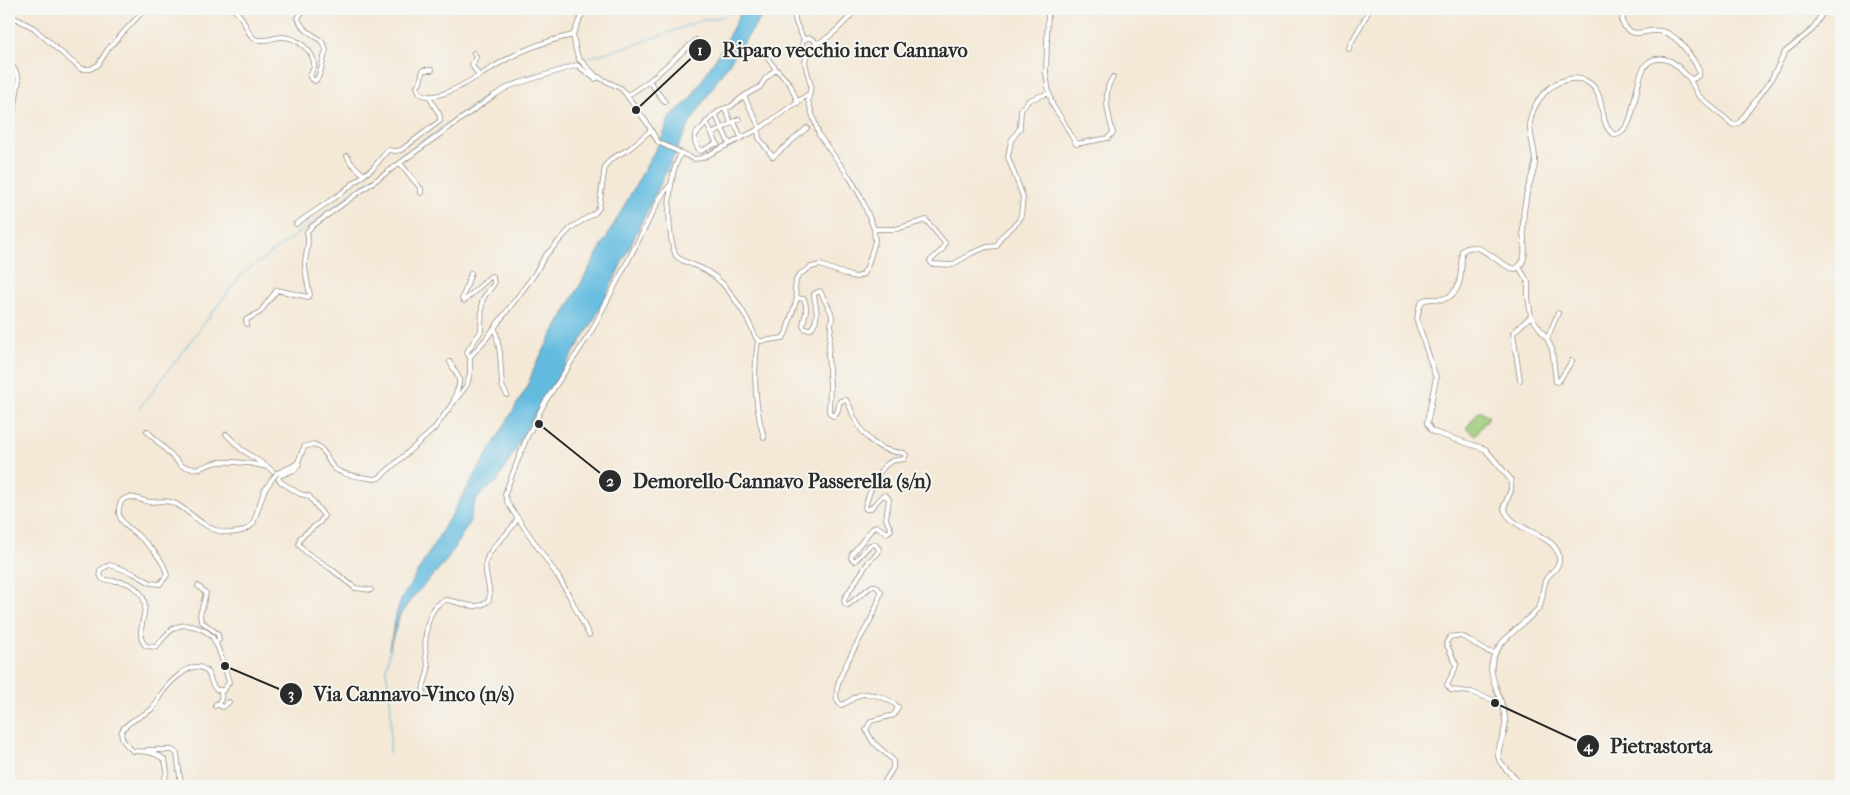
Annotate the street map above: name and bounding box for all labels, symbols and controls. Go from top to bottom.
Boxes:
callout: Riparo vecchio incr Cannavo [688,33,978,68]
text: Riparo vecchio incr Cannavo [722,39,968,62]
text: 1 [697,41,703,59]
callout: Demorello-Cannavo Passerella (s/n) [597,463,941,498]
text: Demorello-Cannavo Passerella (s/n) [633,470,931,493]
text: 2 [606,472,614,490]
callout: Via Cannavo-Vinco (n/s) [279,676,524,711]
text: Via Cannavo-Vinco (n/s) [313,683,514,706]
text: 3 [288,685,294,703]
callout: Pietrastorta [1575,728,1722,763]
text: Pietrastorta [1610,735,1713,758]
text: 4 [1583,737,1594,755]

